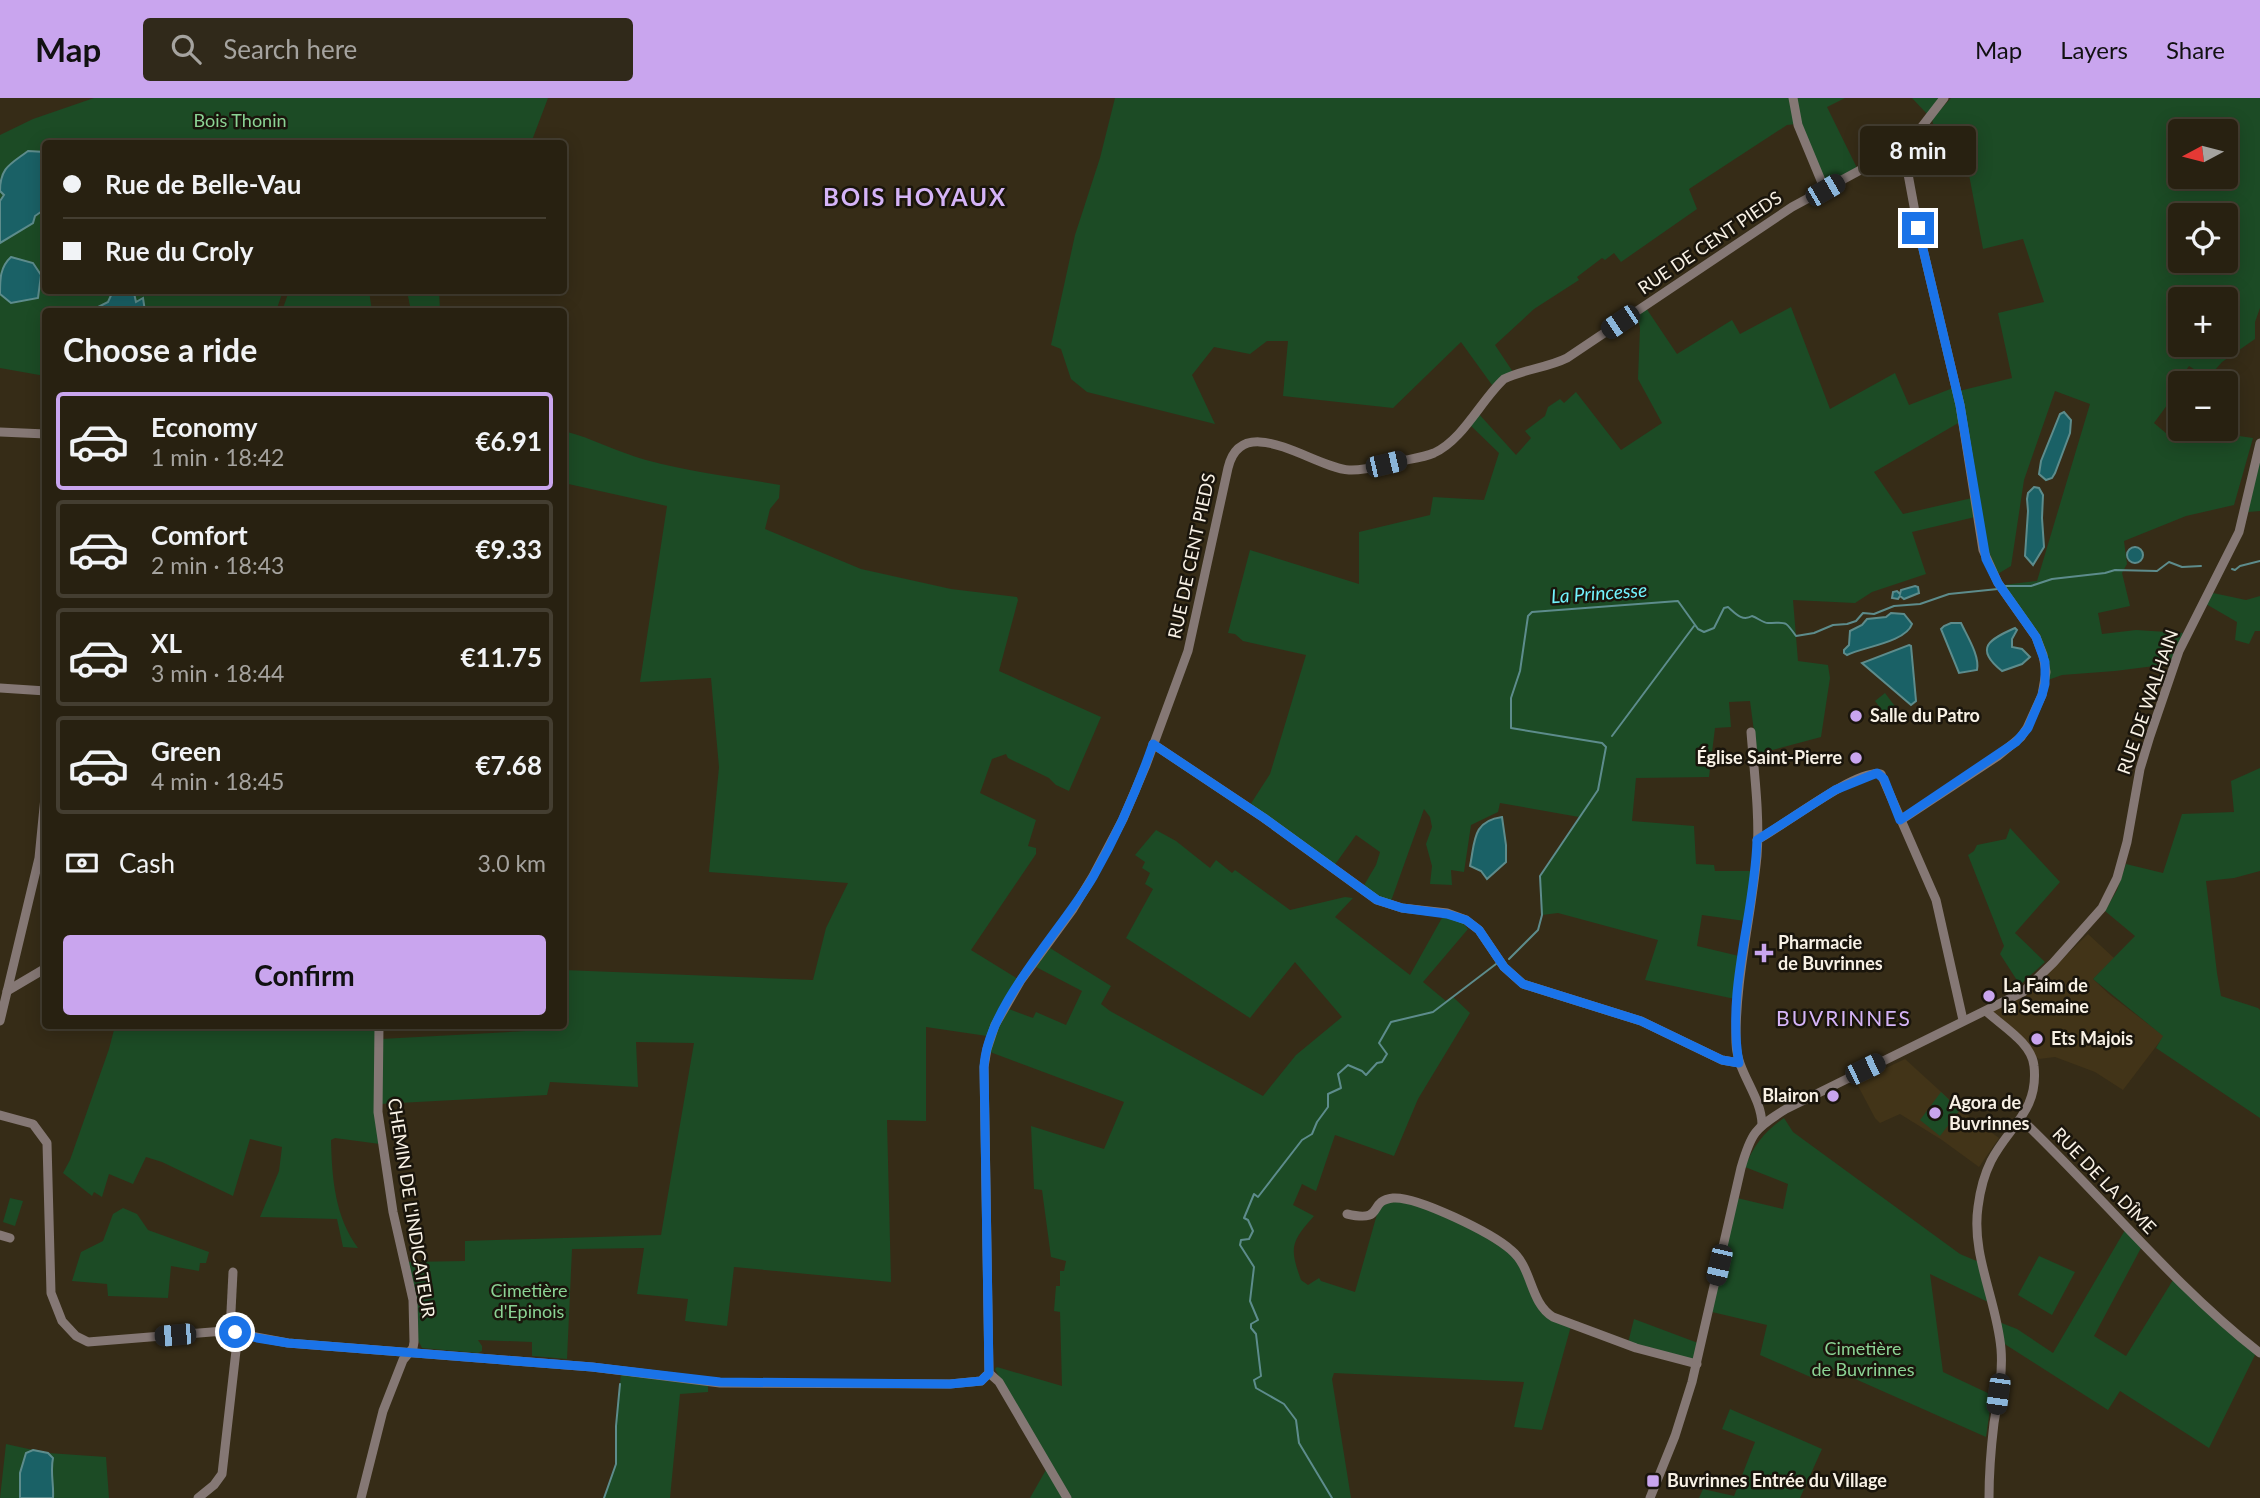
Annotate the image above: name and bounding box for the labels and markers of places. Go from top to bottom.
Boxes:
place label: Salle du Patro [1870,704,1980,726]
marker: Salle du Patro [1848,708,1864,724]
place label: Église Saint-Pierre [1696,746,1842,768]
marker: Église Saint-Pierre [1848,750,1864,766]
place label: Pharmacie de Buvrinnes [1778,931,1883,974]
marker: Pharmacie de Buvrinnes [1756,945,1772,961]
place label: La Faim de la Semaine [2003,974,2089,1017]
marker: La Faim de la Semaine [1981,988,1997,1004]
place label: Ets Majois [2051,1027,2133,1049]
marker: Ets Majois [2029,1031,2045,1047]
place label: Blairon [1762,1084,1819,1106]
marker: Blairon [1825,1088,1841,1104]
place label: Agora de Buvrinnes [1948,1091,2030,1134]
marker: Agora de Buvrinnes [1927,1105,1943,1121]
place label: Buvrinnes Entrée du Village [1667,1469,1887,1491]
marker: Buvrinnes Entrée du Village [1645,1473,1661,1489]

